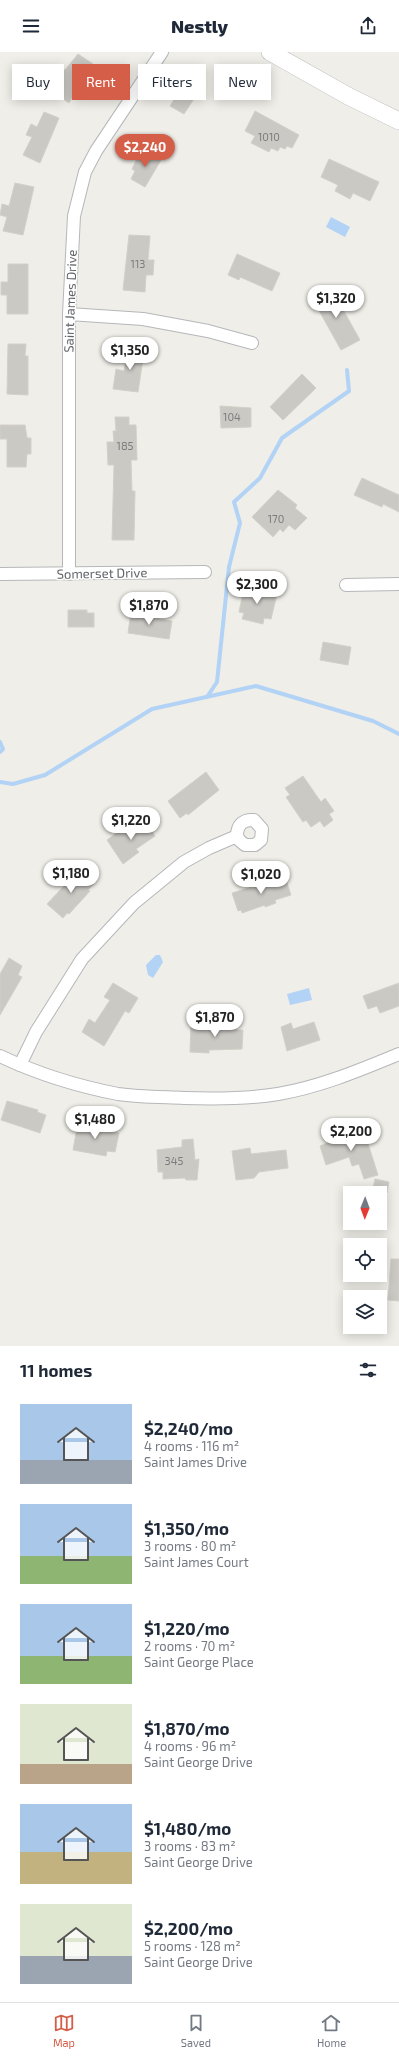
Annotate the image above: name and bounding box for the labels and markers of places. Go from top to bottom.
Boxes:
pin: $2,240 [112,134,178,168]
pin: $1,320 [303,285,369,319]
pin: $1,350 [97,337,163,371]
pin: $2,300 [224,571,290,605]
pin: $1,870 [116,592,182,626]
pin: $1,220 [98,807,164,841]
pin: $1,180 [38,860,104,894]
pin: $1,020 [228,861,294,895]
pin: $1,870 [182,1004,248,1038]
pin: $1,480 [62,1106,128,1140]
pin: $2,200 [318,1118,384,1152]

